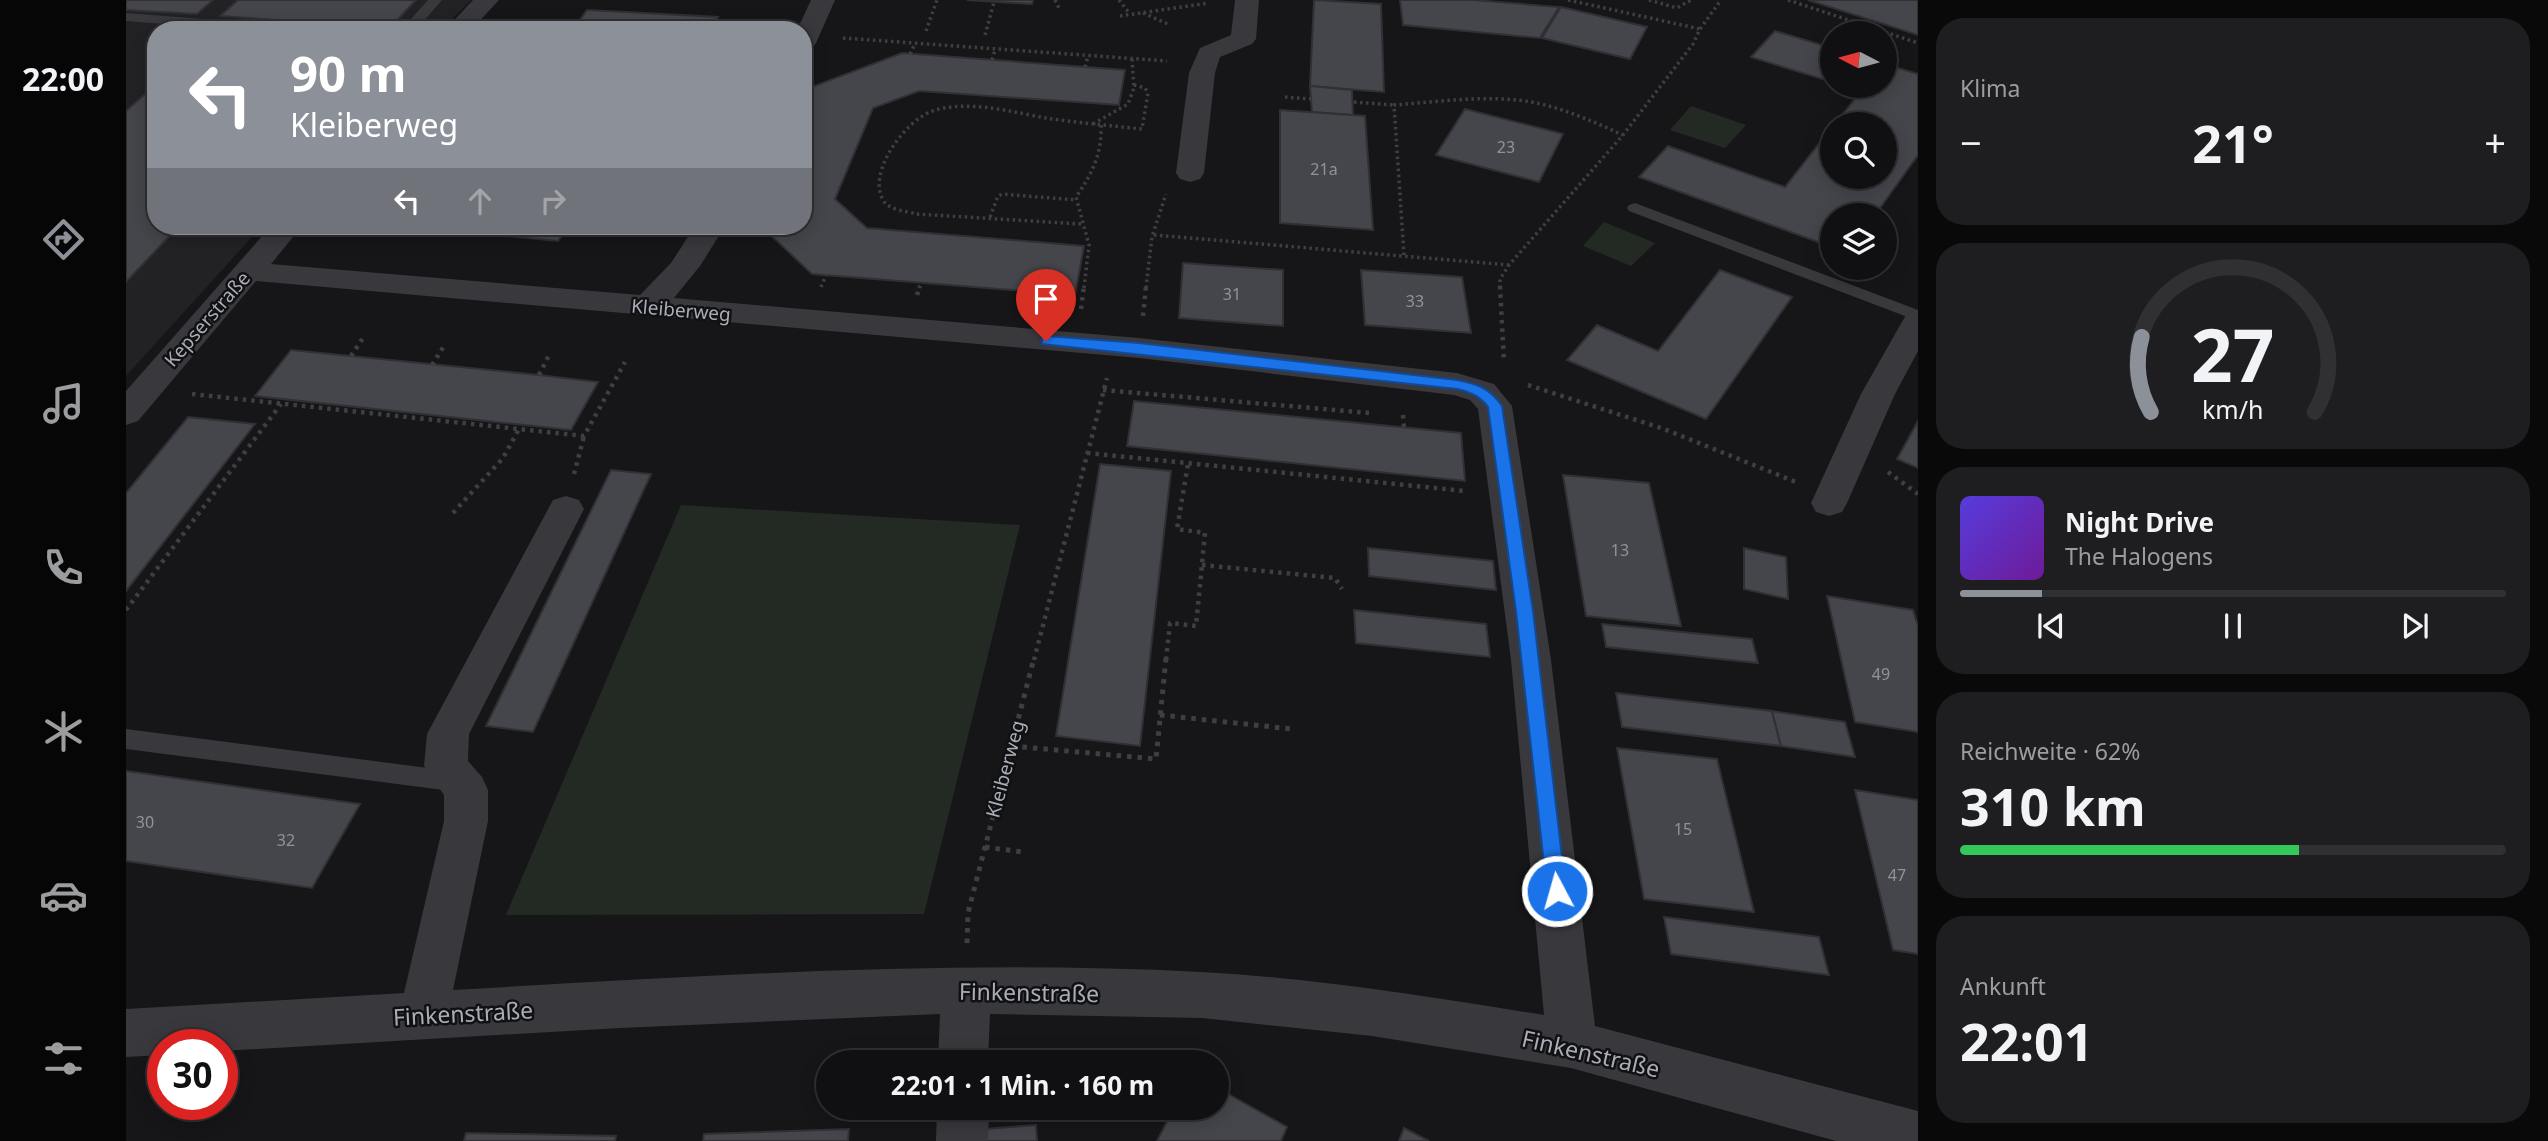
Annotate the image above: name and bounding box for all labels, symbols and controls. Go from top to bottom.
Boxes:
north arrow [1820,21,1897,98]
map controls [1820,21,1897,280]
text: 90 m [290,40,407,106]
icon: left [175,49,266,140]
text: 22:00 [22,57,104,100]
text: Klima [1960,72,2021,104]
text: Kleiberweg [290,103,458,146]
text: 21° [2192,107,2274,178]
button: search [1820,112,1897,189]
text: − [1960,116,1982,168]
text: + [2484,116,2506,168]
house number: 23 [1497,136,1515,158]
house number: 21a [1310,158,1338,180]
icon: left [388,182,426,220]
icon: ahead [461,182,499,220]
icon: right [534,182,572,220]
button: layers [1820,203,1897,280]
icon: directions [39,215,88,264]
street label: Kepserstraße [158,266,256,372]
pin [1016,269,1076,341]
icon: arrive [1027,280,1065,318]
house number: 31 [1223,283,1241,305]
house number: 33 [1406,290,1424,312]
street label: Kleiberweg [630,293,732,327]
text: 27 [2191,304,2275,403]
icon: music [39,379,88,428]
text: km/h [2202,392,2264,426]
text: Night Drive [2065,504,2214,540]
house number: 13 [1611,539,1629,561]
text: The Halogens [2065,540,2213,572]
icon: phone [39,543,88,592]
icon: previous [2032,607,2070,645]
icon: pause [2214,607,2252,645]
icon: next [2396,607,2434,645]
house number: 49 [1872,663,1890,685]
icon: climate [39,707,88,756]
street label: Kleiberweg [980,717,1030,821]
text: Reichweite · 62% [1960,735,2140,767]
text: 310 km [1960,770,2146,841]
house number: 30 [136,811,154,833]
house number: 15 [1674,818,1692,840]
house number: 32 [277,829,295,851]
position arrow [1520,854,1594,928]
house number: 47 [1888,864,1906,886]
icon: car [39,871,88,920]
text: Ankunft [1960,970,2046,1002]
street label: Finkenstraße [959,975,1099,1009]
street label: Finkenstraße [392,993,534,1033]
text: 22:01 [1960,1005,2094,1076]
street label: Finkenstraße [1519,1022,1663,1084]
speed limit sign: 30 [147,1029,238,1120]
icon: filters [39,1034,88,1083]
text: 22:01 · 1 Min. · 160 m [891,1067,1154,1103]

